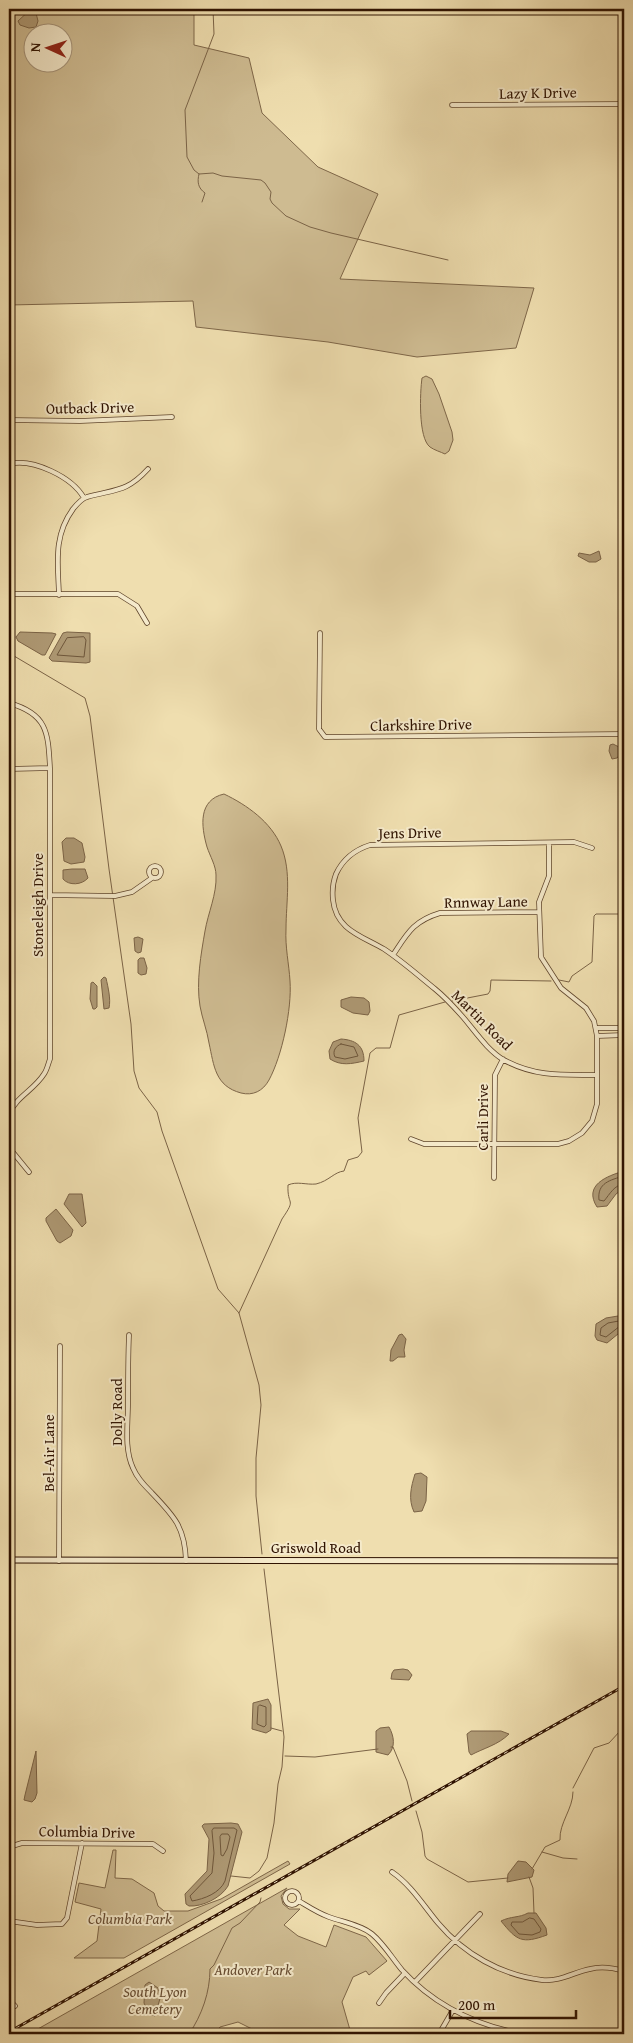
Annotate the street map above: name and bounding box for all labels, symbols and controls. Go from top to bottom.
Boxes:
north arrow [22,22,72,72]
text: N [25,41,45,53]
street label: Lazy K Drive [499,81,577,104]
street label: Outback Drive [46,396,134,419]
street label: Clarkshire Drive [370,713,472,736]
street label: Jens Drive [376,821,442,844]
street label: Stoneleigh Drive [27,853,48,957]
street label: Rnnway Lane [444,890,528,913]
street label: Martin Road [447,985,517,1055]
street label: Carli Drive [472,1084,493,1150]
street label: Dolly Road [106,1378,127,1446]
street label: Bel-Air Lane [38,1414,59,1492]
street label: Griswold Road [271,1537,361,1558]
street label: Columbia Drive [39,1820,135,1843]
park label: Columbia Park [88,1908,172,1929]
park label: Andover Park [213,1959,292,1980]
park label: South Lyon Cemetery [123,1981,187,2019]
scale bar [450,1988,577,2020]
text: 200 m [458,1994,496,2015]

